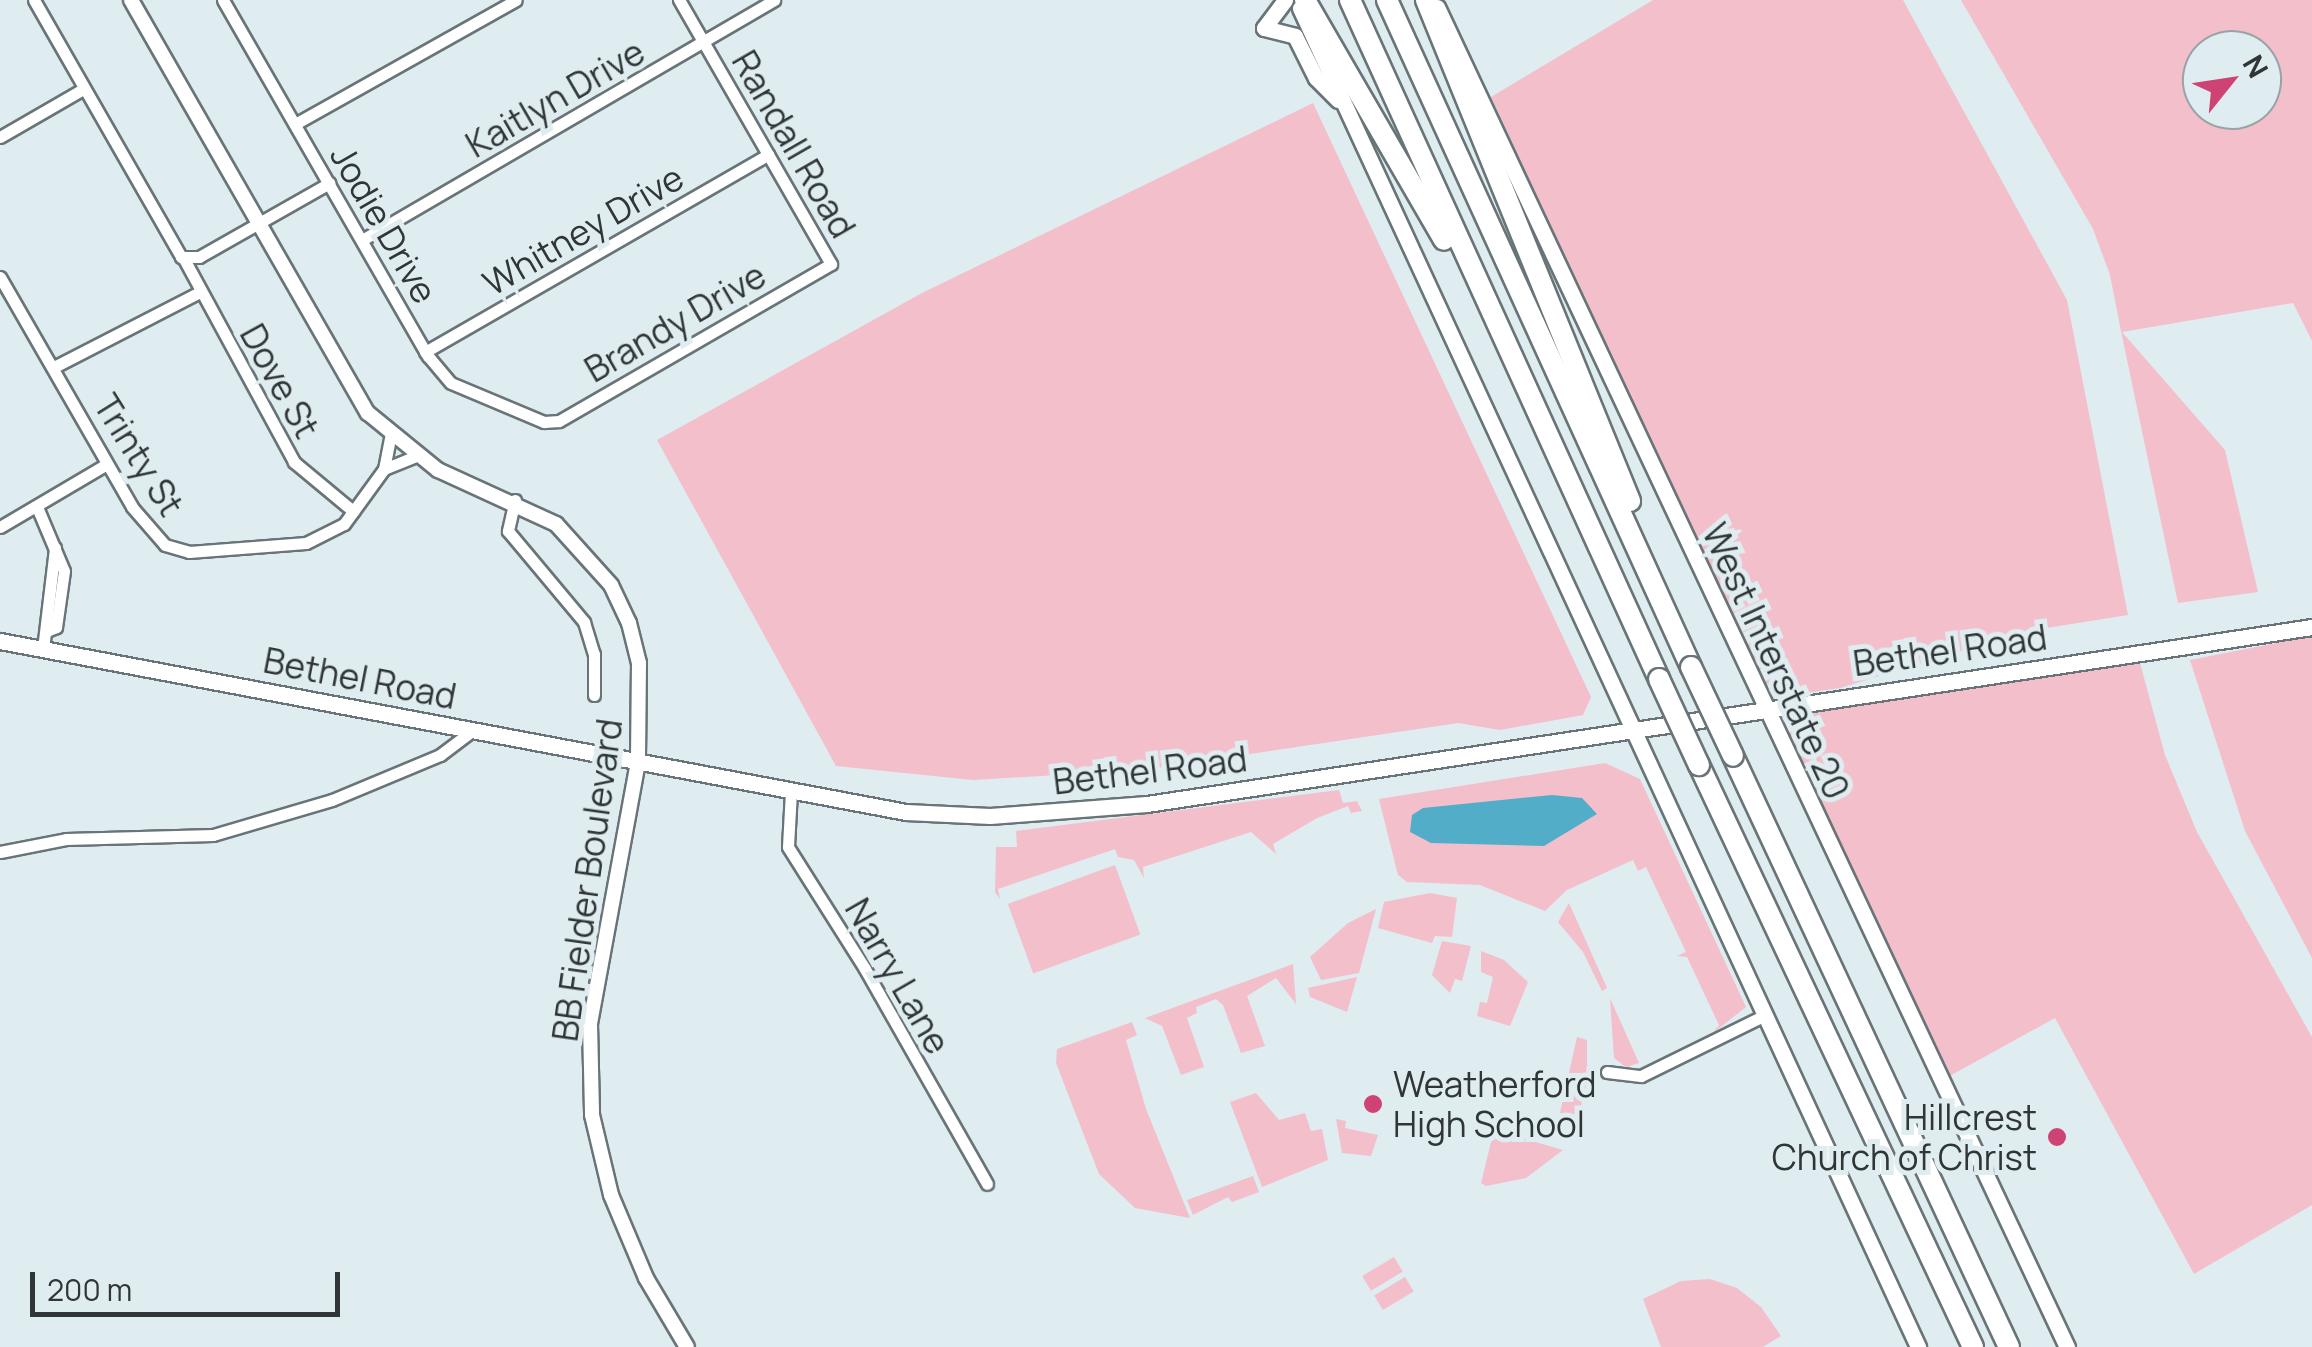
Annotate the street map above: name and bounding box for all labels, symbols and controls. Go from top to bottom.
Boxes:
street label: Kaitlyn Drive [458,30,652,166]
north arrow [2182,30,2282,130]
street label: Randall Road [724,43,864,245]
text: N [2235,48,2278,84]
street label: Jodie Drive [322,138,446,310]
street label: Whitney Drive [476,156,690,304]
street label: Brandy Drive [577,253,773,391]
street label: Dove St [232,317,328,445]
street label: Trinty St [85,387,193,523]
street label: West Interstate 20 [1694,517,1858,805]
street label: Bethel Road [1850,616,2050,684]
street label: Bethel Road [260,639,460,717]
street label: BB Fielder Boulevard [544,716,630,1044]
street label: Bethel Road [1051,737,1249,803]
street label: Narry Lane [837,891,959,1061]
place label: Weatherford High School [1393,1063,1596,1145]
marker: Weatherford High School [1362,1093,1384,1115]
place label: Hillcrest Church of Christ [1772,1096,2037,1178]
marker: Hillcrest Church of Christ [2046,1126,2068,1148]
scale bar [35,1252,345,1314]
text: 200 m [47,1269,132,1310]

